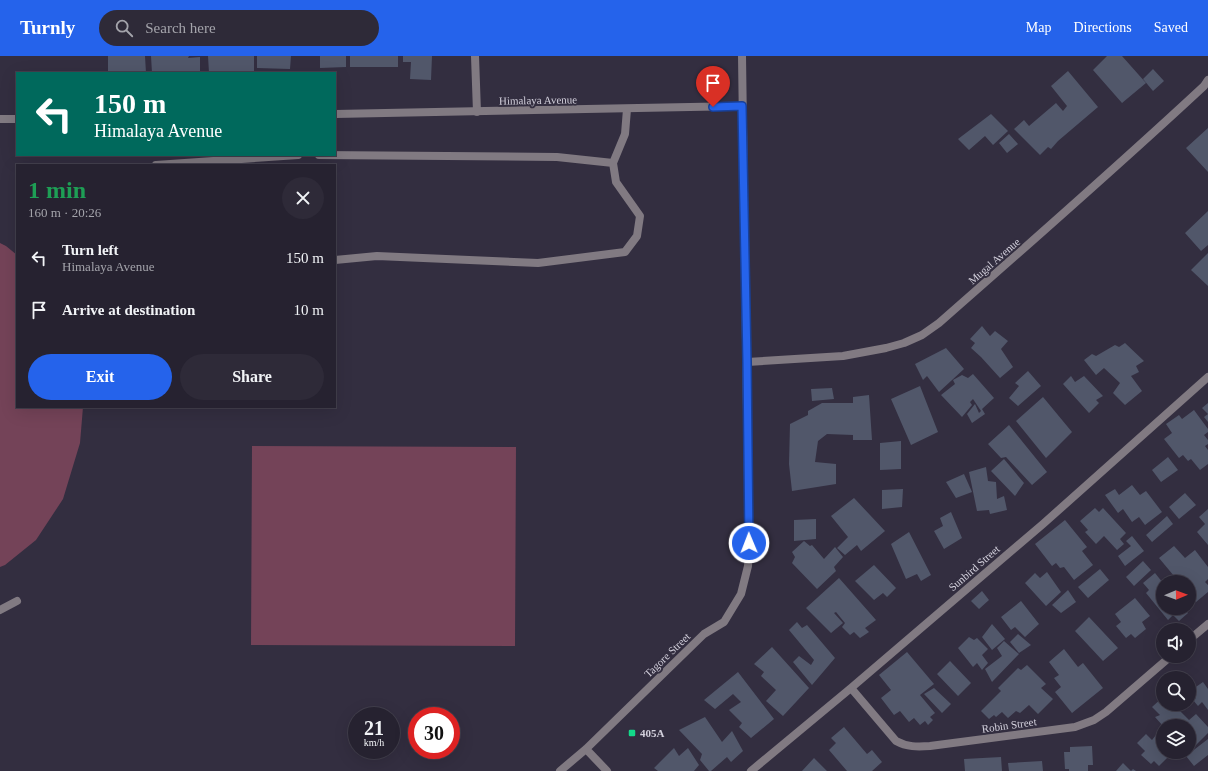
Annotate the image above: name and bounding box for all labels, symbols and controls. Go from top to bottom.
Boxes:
search box [99,10,379,46]
text: Turnly [20,17,75,38]
icon: search [113,17,135,39]
text: Search here [145,20,216,36]
text: Map [1026,20,1051,35]
text: Directions [1073,20,1132,35]
text: Saved [1154,20,1188,35]
pin [696,66,730,107]
icon: arrive [702,72,724,94]
icon: left [28,88,80,140]
text: 150 m [94,88,166,119]
street label: Himalaya Avenue [499,93,577,107]
text: Himalaya Avenue [94,121,222,141]
text: 1 min [28,177,86,203]
button: close [282,177,324,219]
text: 160 m · 20:26 [28,205,101,220]
street label: Mugal Avenue [966,235,1022,287]
text: Turn left [62,242,119,258]
icon: left [28,247,50,269]
text: 150 m [286,250,324,266]
text: Himalaya Avenue [62,259,155,274]
icon: arrive [28,299,50,321]
text: Arrive at destination [62,302,195,318]
text: 10 m [294,302,324,318]
button: Exit [28,354,172,400]
button: Share [180,354,324,400]
position arrow [728,522,770,564]
street label: Sunbird Street [946,543,1002,593]
north arrow [1156,575,1196,615]
map controls [1156,575,1196,759]
button: sound [1156,623,1196,663]
street label: Tagore Street [642,630,692,680]
button: search [1156,671,1196,711]
speed limit sign: 30 [408,707,460,759]
street label: Robin Street [981,715,1037,735]
text: 21 [364,717,384,739]
button: layers [1156,719,1196,759]
place label: 405A [640,727,665,739]
marker: 405A [627,728,637,738]
text: km/h [364,737,384,748]

